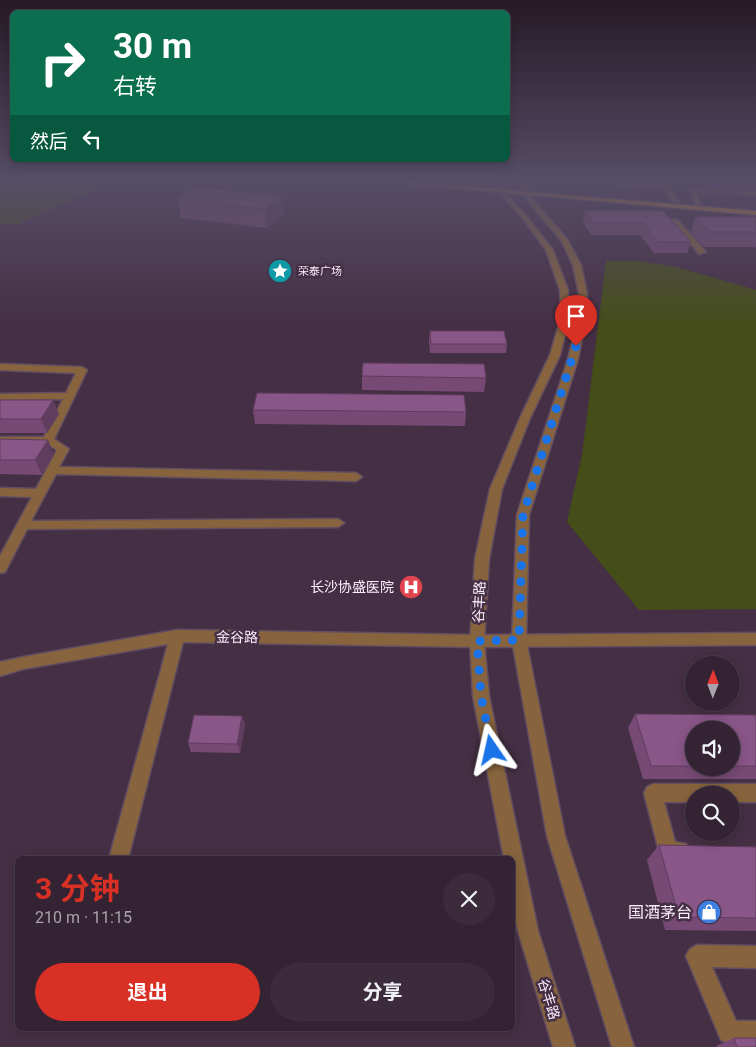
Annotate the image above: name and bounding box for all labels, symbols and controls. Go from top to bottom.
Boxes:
text: 30 m [113,26,192,67]
icon: right [30,30,95,95]
text: 右转 [113,74,157,99]
icon: left [78,125,106,153]
text: 然后 [30,130,68,153]
place icon: 荣泰广场 [267,258,293,284]
place label: 荣泰广场 [298,265,342,278]
pin [555,295,597,346]
icon: arrive [562,302,590,330]
hospital icon: 长沙协盛医院 [398,574,424,600]
place label: 长沙协盛医院 [310,579,394,595]
street label: 谷丰路 [470,581,488,623]
street label: 金谷路 [216,629,258,645]
north arrow [685,656,740,711]
map controls [685,656,740,841]
button: sound [685,721,740,776]
position arrow [465,723,517,775]
button: search [685,786,740,841]
text: 3 分钟 [35,871,120,906]
button: close [443,873,495,925]
shop icon: 国酒茅台 [696,899,722,925]
place label: 国酒茅台 [628,903,692,922]
text: 210 m · 11:15 [35,908,132,927]
button: 退出 [35,963,260,1021]
button: 分享 [270,963,495,1021]
street label: 谷丰路 [535,977,563,1021]

